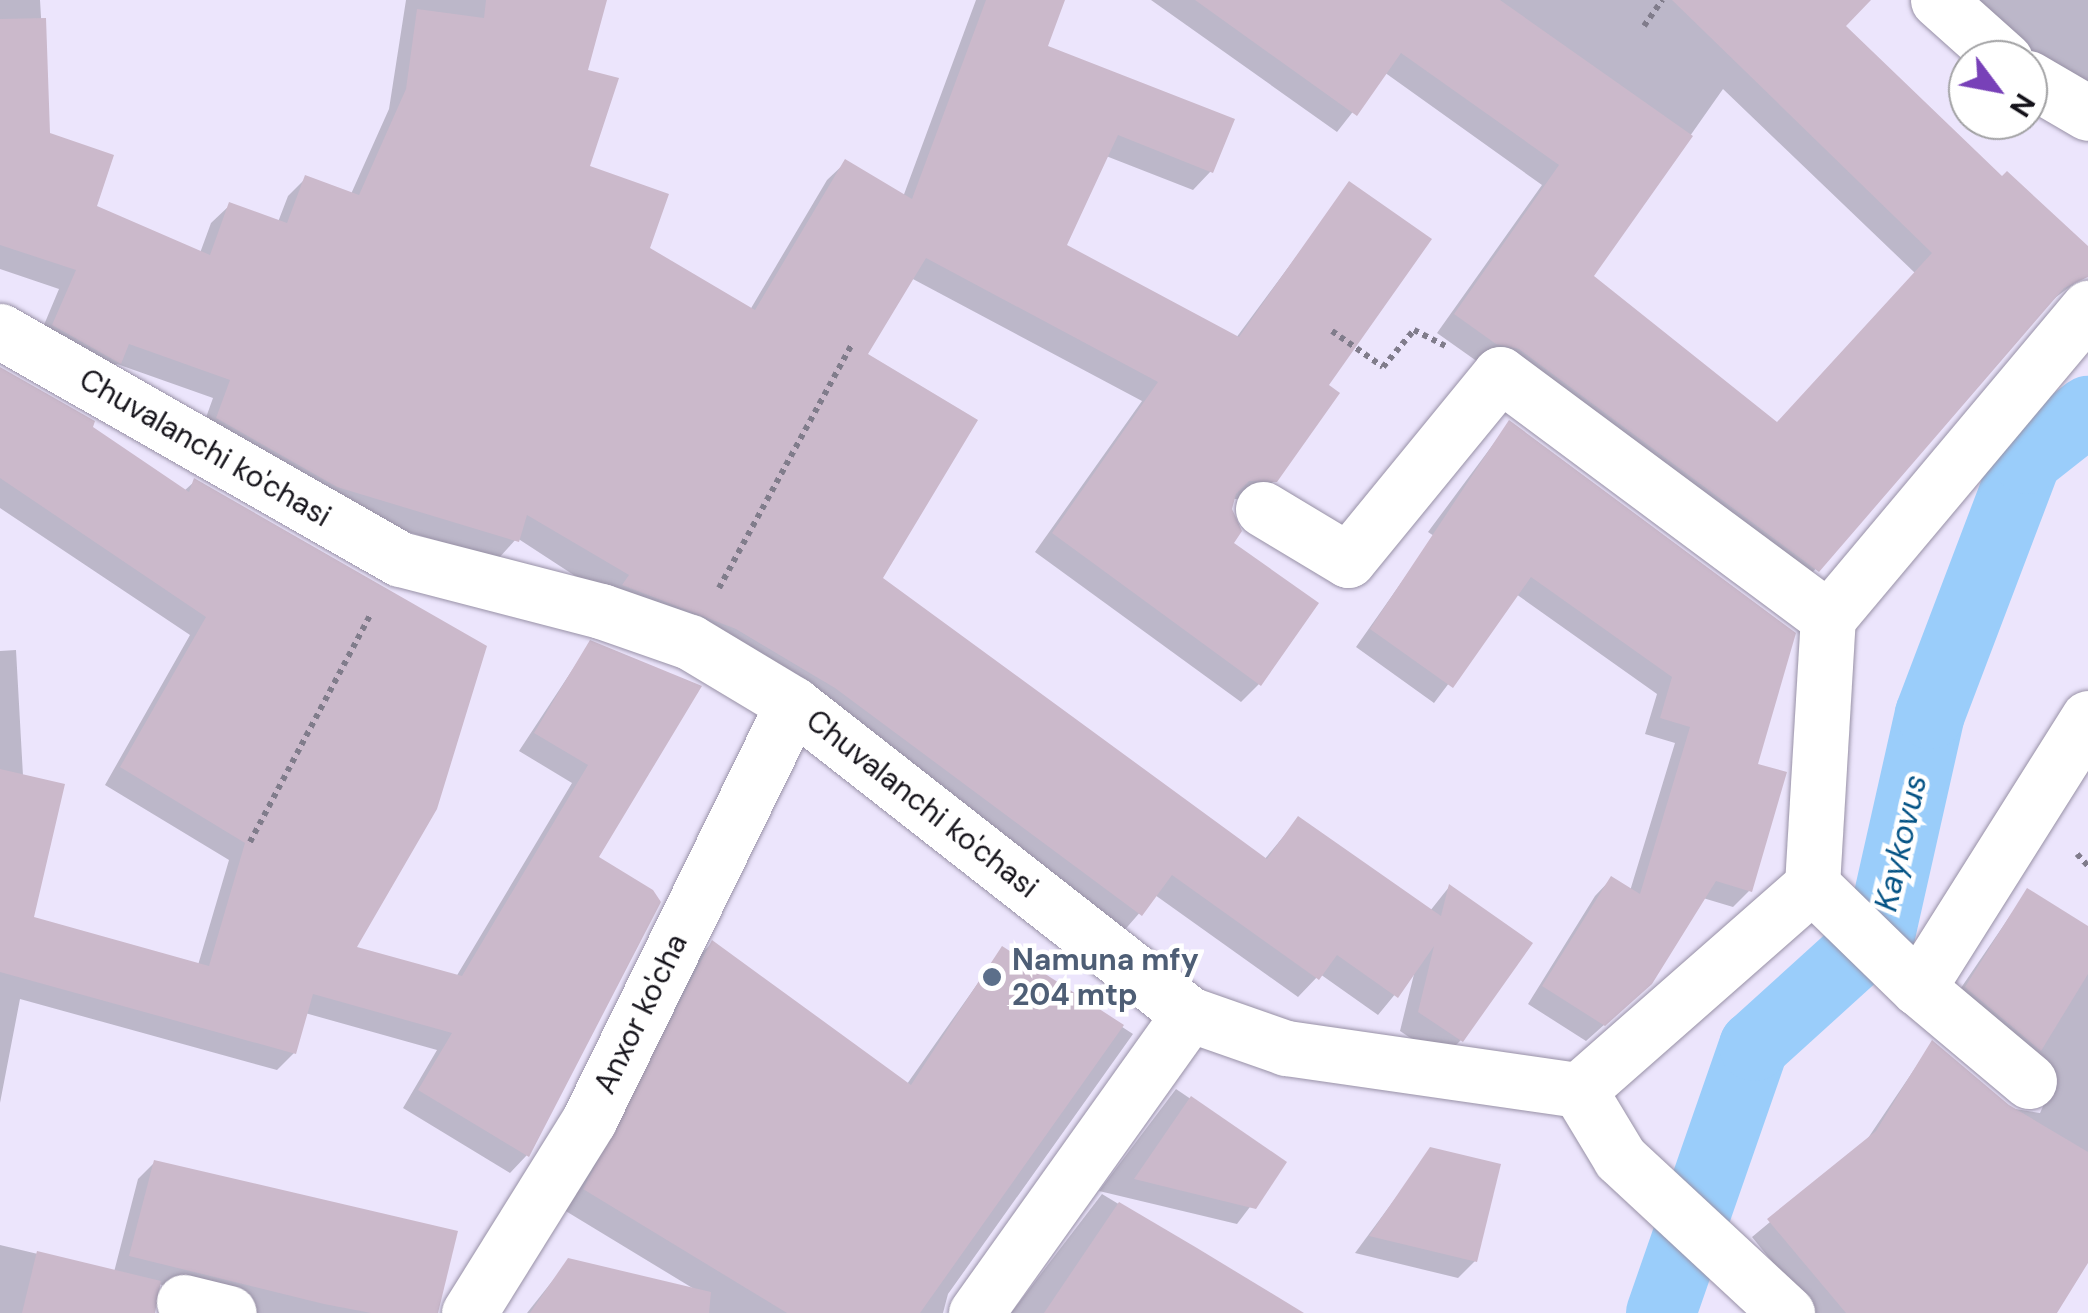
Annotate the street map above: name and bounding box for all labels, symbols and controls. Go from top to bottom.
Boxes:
north arrow [1948,40,2048,140]
text: N [2001,87,2043,124]
street label: Chuvalanchi ko'chasi [73,361,337,535]
street label: Chuvalanchi ko'chasi [799,702,1045,906]
water label: Kaykovus [1867,771,1935,915]
street label: Anxor ko'cha [587,928,695,1100]
place label: Namuna mfy 204 mtp [1012,942,1199,1012]
marker: Namuna mfy 204 mtp [981,966,1003,988]

